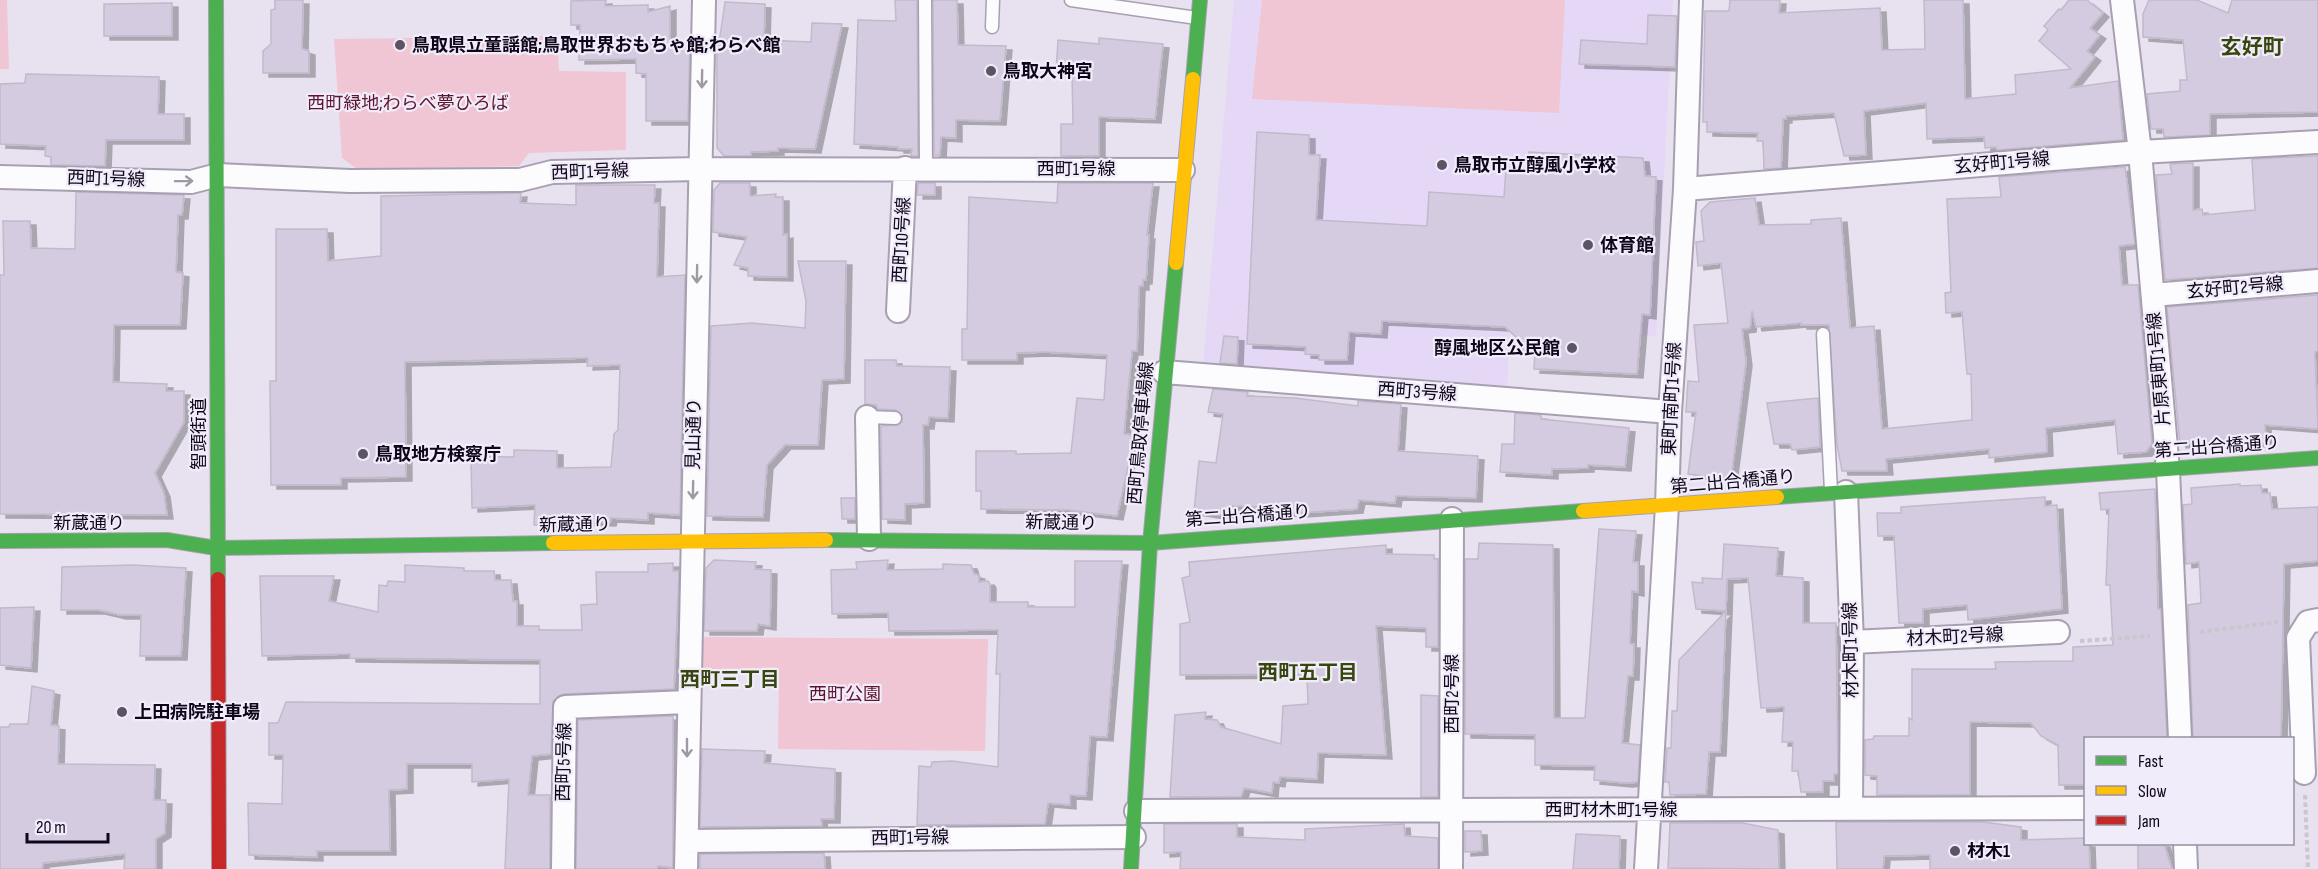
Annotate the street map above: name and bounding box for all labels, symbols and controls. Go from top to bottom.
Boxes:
place label: 鳥取県立童謡館;鳥取世界おもちゃ館;わらべ館 [412,35,781,56]
district label: 玄好町 [2221,35,2284,60]
marker: 鳥取県立童謡館;鳥取世界おもちゃ館;わらべ館 [393,38,407,52]
place label: 鳥取大神宮 [1003,61,1093,82]
marker: 鳥取大神宮 [984,64,998,78]
one-way arrow [696,69,707,89]
park label: 西町緑地;わらべ夢ひろば [307,93,509,114]
street label: 玄好町1号線 [1953,148,2051,178]
place label: 鳥取市立醇風小学校 [1454,155,1616,176]
marker: 鳥取市立醇風小学校 [1435,158,1449,172]
street label: 西町1号線 [1037,159,1115,180]
street label: 西町1号線 [551,160,629,184]
street label: 西町1号線 [67,167,145,191]
one-way arrow [174,175,194,187]
street label: 西町10号線 [889,196,915,284]
place label: 体育館 [1600,235,1654,256]
marker: 体育館 [1581,238,1595,252]
one-way arrow [691,264,703,284]
street label: 玄好町2号線 [2186,273,2284,303]
street label: 片原東町1号線 [2144,311,2174,427]
place label: 醇風地区公民館 [1434,338,1560,359]
marker: 醇風地区公民館 [1565,341,1579,355]
street label: 東町南町1号線 [1659,341,1685,457]
street label: 西町鳥取停車場線 [1124,360,1158,506]
street label: 西町3号線 [1377,379,1457,405]
street label: 智頭街道 [189,398,210,470]
street label: 見山通り [683,398,705,470]
street label: 第二出合橋通り [2153,432,2281,462]
place label: 鳥取地方検察庁 [375,444,501,465]
marker: 鳥取地方検察庁 [356,447,370,461]
street label: 第二出合橋通り [1669,466,1797,498]
one-way arrow [687,480,699,500]
street label: 第二出合橋通り [1184,501,1312,531]
street label: 新蔵通り [1025,512,1097,534]
street label: 新蔵通り [53,513,125,534]
street label: 新蔵通り [539,514,611,536]
street label: 材木町1号線 [1840,602,1862,698]
street label: 材木町2号線 [1906,624,2004,650]
street label: 西町2号線 [1442,654,1463,734]
district label: 西町五丁目 [1258,661,1358,685]
district label: 西町三丁目 [680,668,780,692]
park label: 西町公園 [809,684,881,705]
place label: 上田病院駐車場 [134,702,260,723]
marker: 上田病院駐車場 [115,705,129,719]
street label: 西町5号線 [553,722,575,802]
legend [2084,737,2294,845]
one-way arrow [681,738,693,758]
text: Fast [2138,751,2164,772]
text: Slow [2138,781,2167,802]
street label: 西町材木町1号線 [1545,800,1677,821]
scale bar [27,806,108,844]
text: Jam [2137,811,2160,832]
text: 20 m [36,817,66,838]
street label: 西町1号線 [871,827,949,849]
place label: 材木1 [1967,841,2010,862]
marker: 材木1 [1948,844,1962,858]

